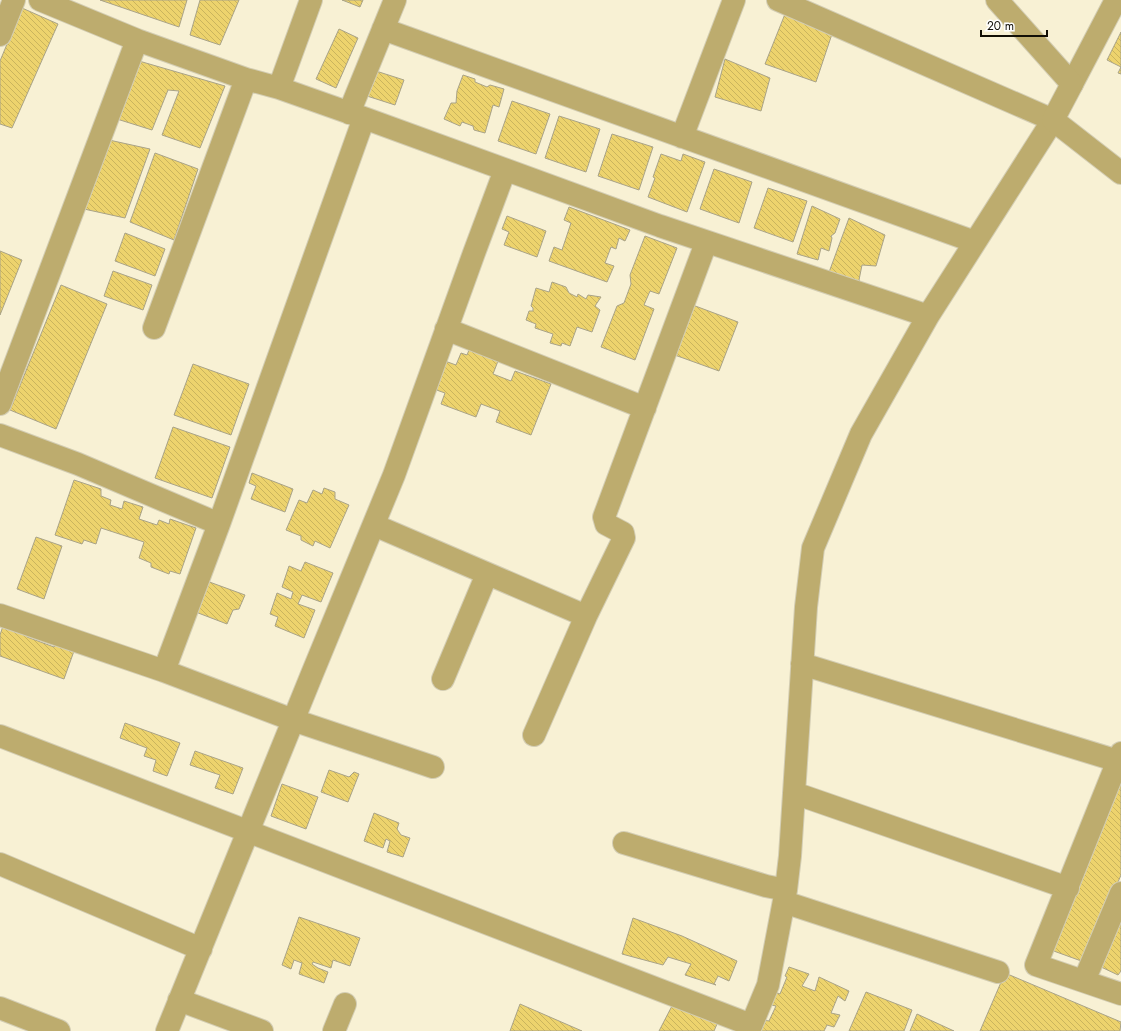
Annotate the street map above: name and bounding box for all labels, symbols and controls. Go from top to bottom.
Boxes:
scale bar [981,12,1047,38]
text: 20 m [987,17,1014,35]

